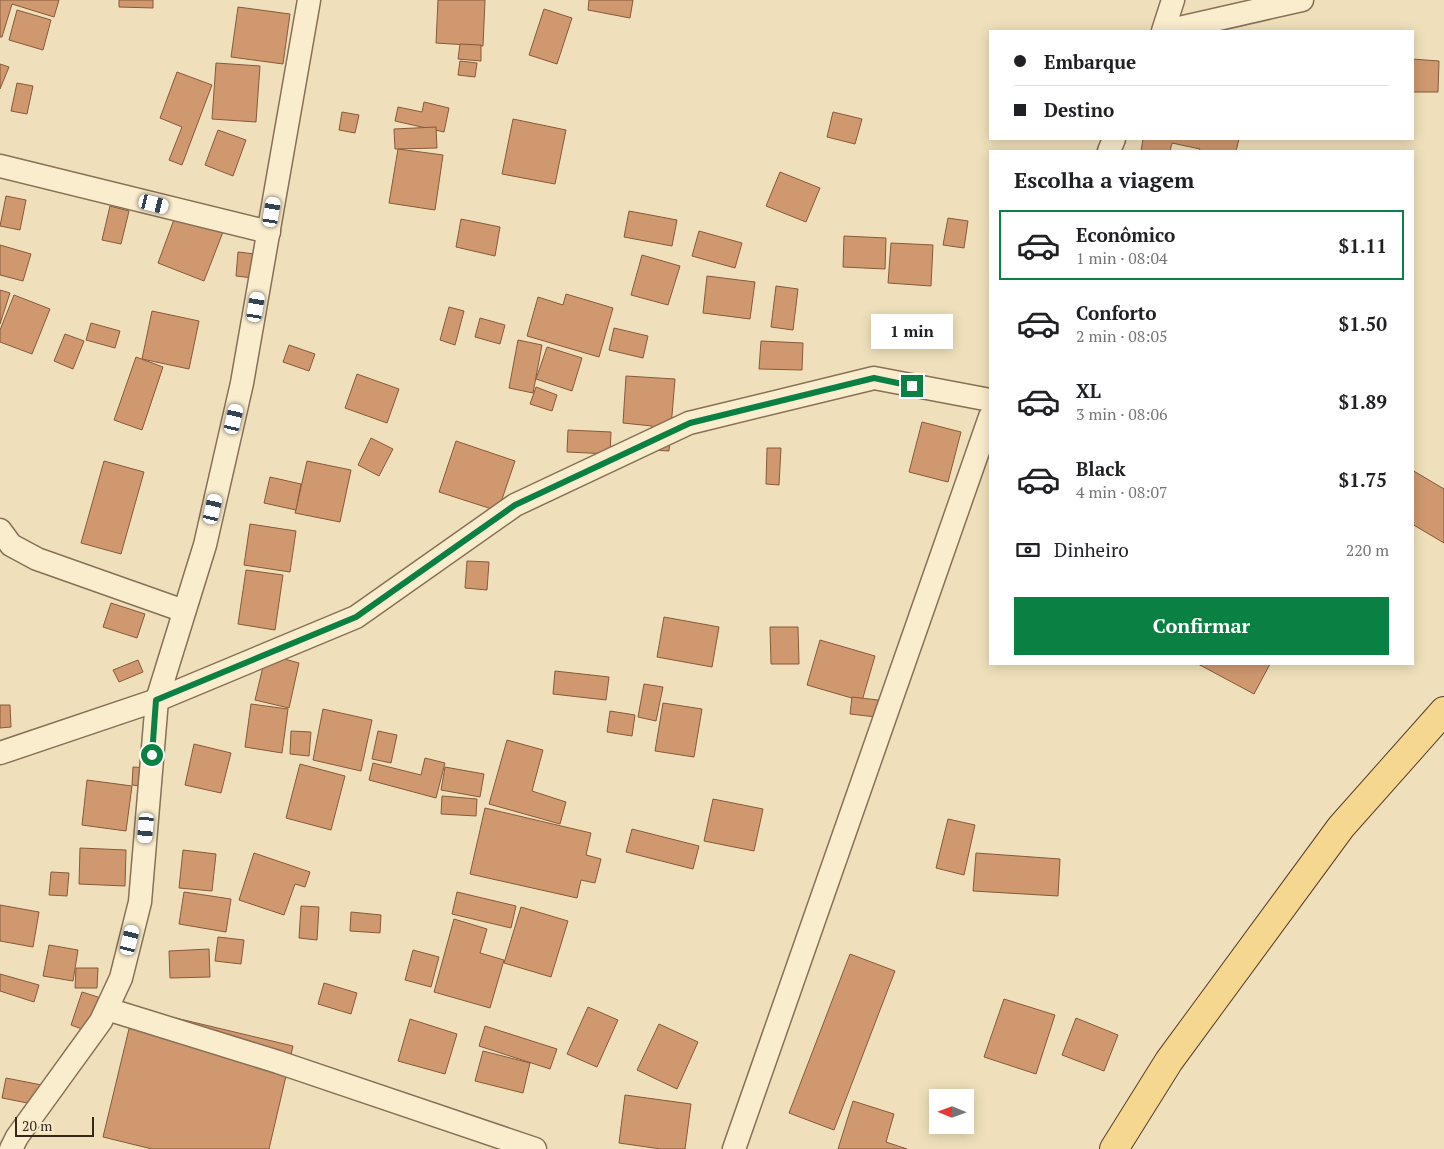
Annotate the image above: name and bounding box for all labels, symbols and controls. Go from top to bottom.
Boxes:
text: Embarque [1044,49,1136,74]
text: Destino [1044,97,1114,122]
text: Escolha a viagem [1014,165,1194,194]
car [137,193,170,215]
car [262,196,281,228]
text: Econômico [1076,222,1175,247]
icon: car [1016,223,1061,268]
text: $1.11 [1338,233,1387,258]
text: 1 min · 08:04 [1076,247,1168,269]
car [246,291,265,323]
text: Conforto [1076,300,1157,325]
icon: car [1016,301,1061,346]
text: $1.50 [1338,311,1387,336]
callout: 1 min [871,314,953,348]
text: 1 min [890,320,934,342]
text: 2 min · 08:05 [1076,325,1168,347]
route end [901,375,923,397]
text: XL [1076,378,1101,403]
icon: car [1016,379,1061,424]
text: $1.89 [1338,389,1387,414]
car [223,403,244,435]
text: 3 min · 08:06 [1076,403,1168,425]
text: Black [1076,456,1126,481]
icon: car [1016,457,1061,502]
text: $1.75 [1338,467,1387,492]
text: 4 min · 08:07 [1076,481,1168,503]
car [202,493,223,525]
icon: cash [1014,536,1042,564]
text: Dinheiro [1054,537,1129,562]
text: 220 m [1346,539,1389,561]
button: Confirmar [1014,597,1389,655]
route start [141,744,163,766]
car [137,812,154,844]
car [119,924,140,956]
north arrow [929,1089,974,1134]
map controls [929,1089,974,1134]
scale bar [15,1114,94,1137]
text: 20 m [22,1116,52,1135]

